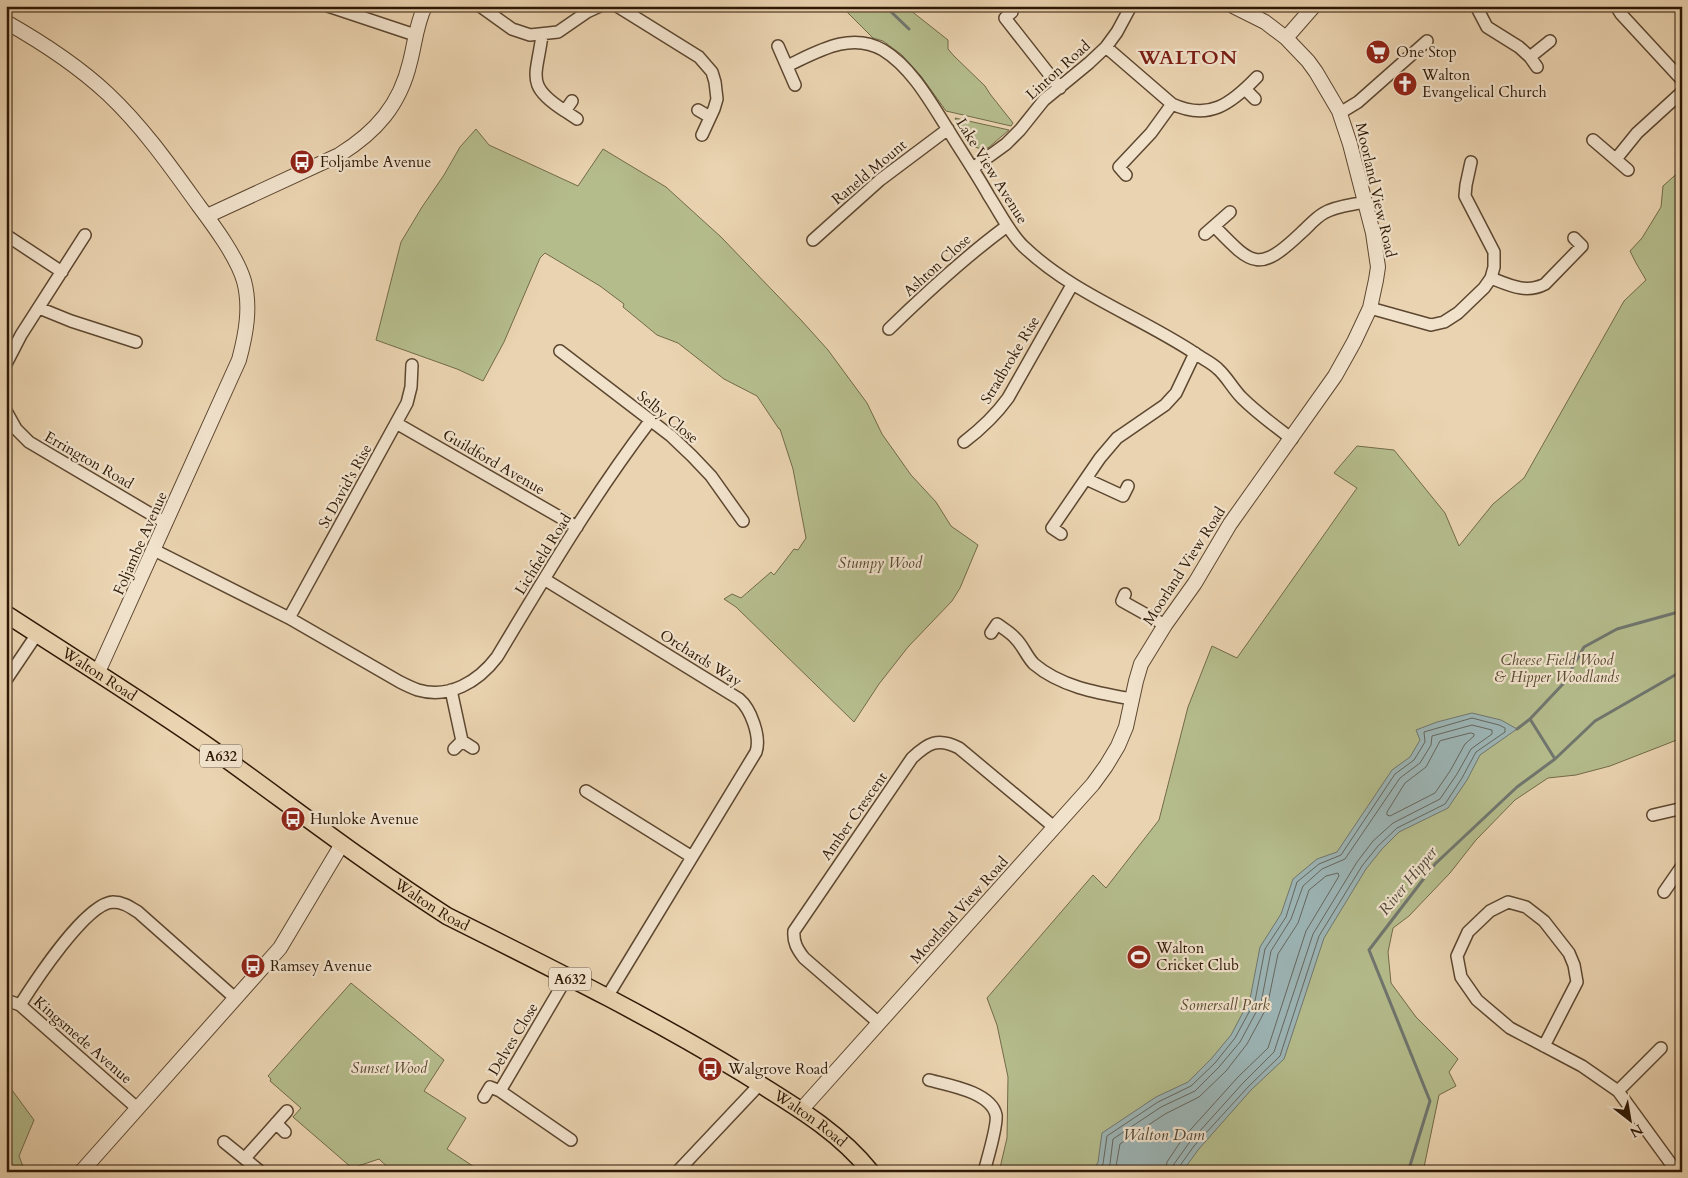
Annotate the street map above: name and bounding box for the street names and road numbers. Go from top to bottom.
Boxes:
street label: Linton Road [1022,36,1094,104]
street label: Lake View Avenue [951,114,1033,228]
street label: Moorland View Road [1351,121,1401,259]
street label: Raneld Mount [827,135,911,209]
street label: Ashton Close [899,229,975,301]
street label: Stradbroke Rise [976,312,1044,408]
street label: Selby Close [633,386,703,448]
street label: Guildford Avenue [439,425,549,499]
street label: Errington Road [41,426,137,494]
street label: St David's Rise [314,440,377,532]
street label: Foljambe Avenue [108,488,172,598]
street label: Moorland View Road [1138,503,1230,629]
street label: Lichfield Road [510,510,576,598]
street label: Orchards Way [656,625,746,691]
street label: Walton Road [57,642,141,706]
road number: A632 [200,744,242,768]
street label: Amber Crescent [816,768,892,864]
street label: Moorland View Road [905,852,1013,968]
street label: Walton Road [390,873,473,936]
road number: A632 [549,968,591,991]
street label: Kingsmede Avenue [30,992,137,1088]
street label: Delves Close [483,999,543,1079]
street label: Walton Road [769,1085,851,1151]

